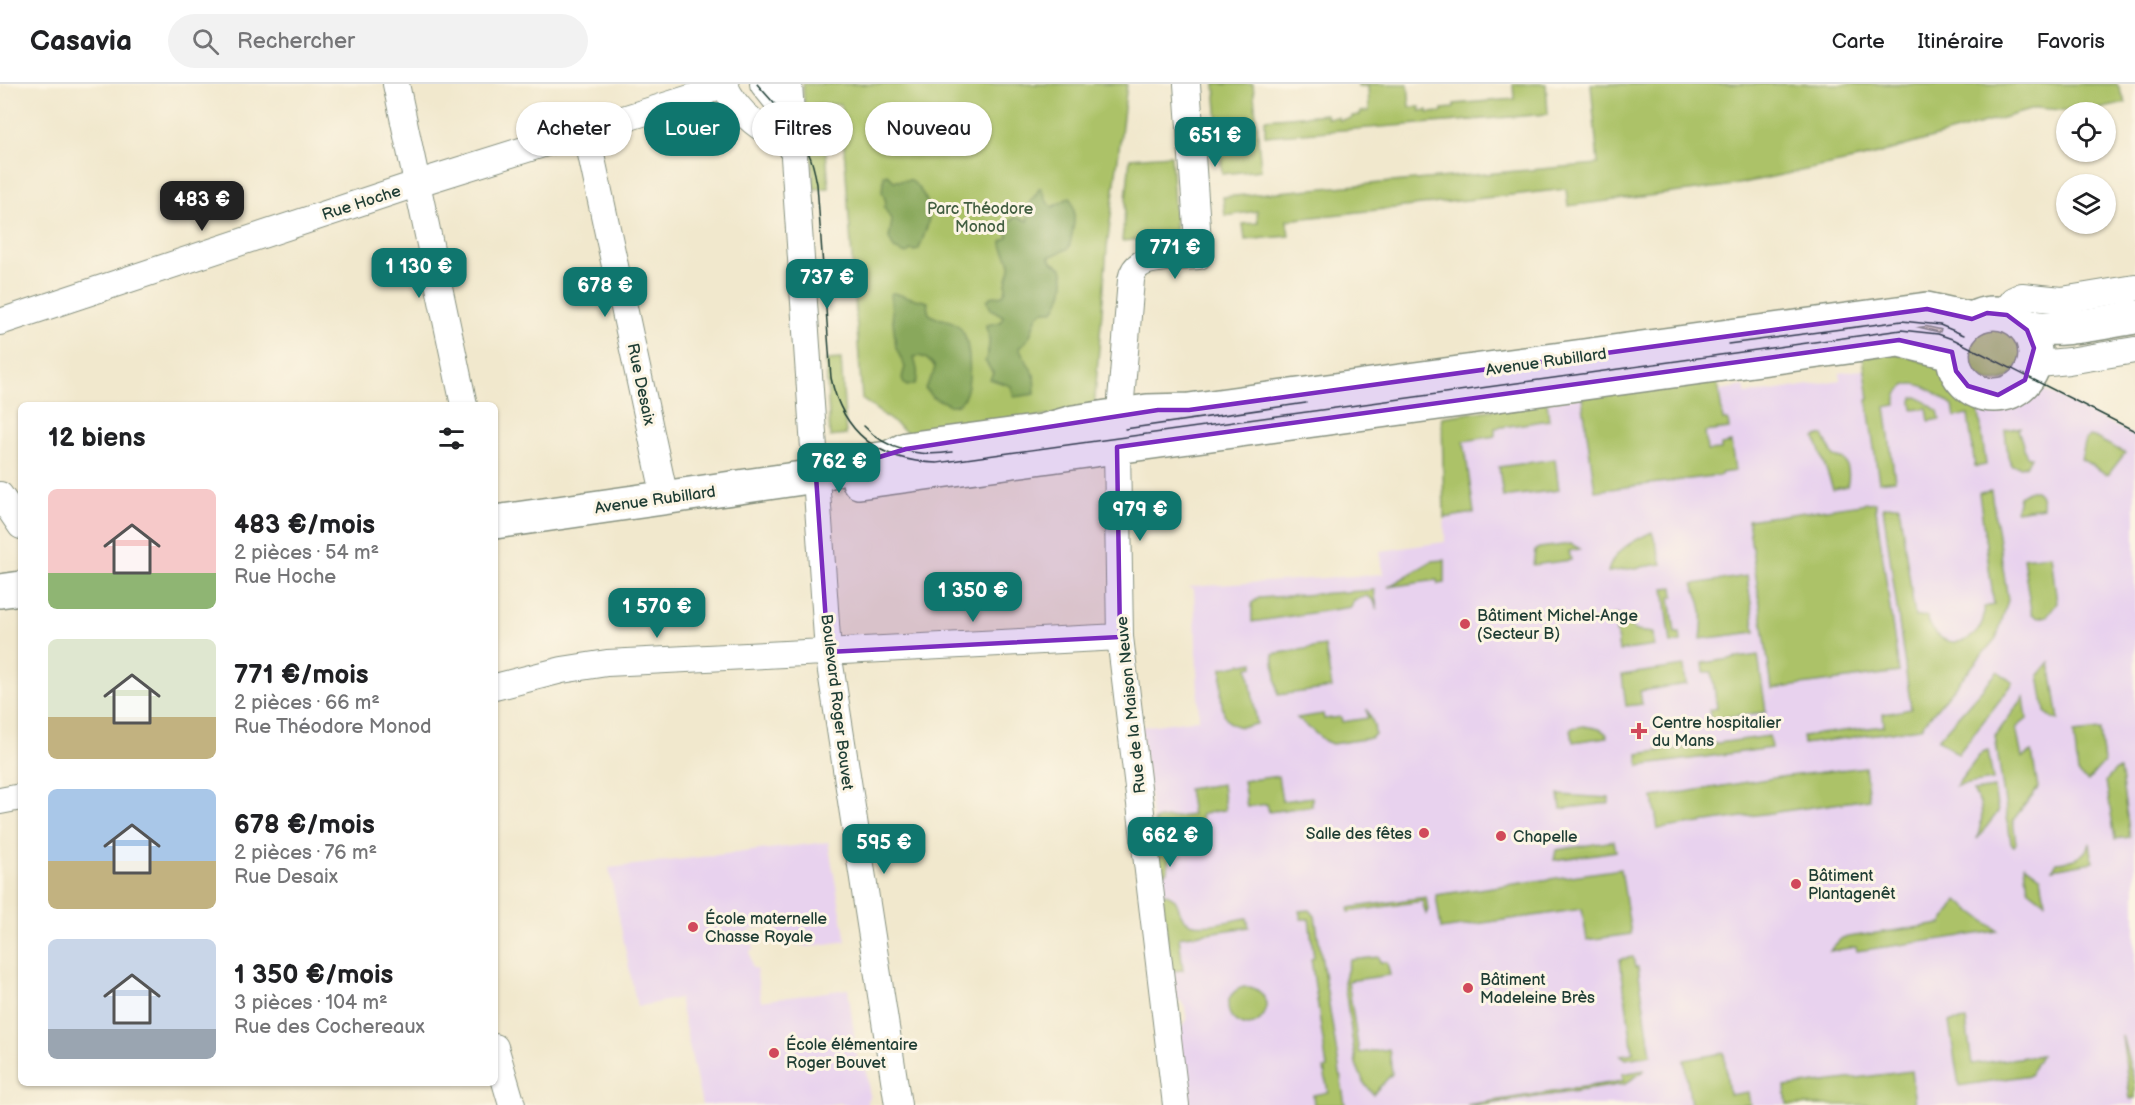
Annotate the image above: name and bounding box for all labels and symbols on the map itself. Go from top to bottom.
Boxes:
pin: 651 € [1173,117,1257,168]
pin: 483 € [160,181,244,232]
street label: Rue Hoche [320,182,404,225]
park label: Parc Théodore Monod [927,200,1034,237]
pin: 771 € [1133,229,1217,280]
pin: 1 130 € [364,248,474,299]
pin: 737 € [785,259,869,310]
pin: 678 € [563,267,647,318]
street label: Rue Desaix [623,342,659,427]
street label: Avenue Rubillard [1485,345,1608,380]
pin: 762 € [797,443,881,494]
street label: Avenue Rubillard [594,483,717,518]
pin: 979 € [1098,491,1182,542]
pin: 1 350 € [918,572,1028,623]
pin: 1 570 € [602,588,712,639]
place label: Bâtiment Michel-Ange (Secteur B) [1477,607,1638,644]
street label: Boulevard Roger Bouvet [816,613,857,791]
street label: Rue de la Maison Neuve [1113,615,1150,794]
marker: Bâtiment Michel-Ange (Secteur B) [1458,617,1472,631]
place label: Centre hospitalier du Mans [1652,714,1781,751]
marker: Centre hospitalier du Mans [1630,722,1648,740]
pin: 662 € [1128,817,1212,868]
pin: 595 € [842,824,926,875]
place label: Salle des fêtes [1306,825,1412,844]
marker: Salle des fêtes [1417,826,1431,840]
place label: Chapelle [1513,828,1578,847]
marker: Chapelle [1494,829,1508,843]
place label: Bâtiment Plantagenêt [1808,867,1895,904]
marker: Bâtiment Plantagenêt [1789,877,1803,891]
place label: École maternelle Chasse Royale [705,908,828,947]
marker: École maternelle Chasse Royale [686,920,700,934]
place label: Bâtiment Madeleine Brès [1480,971,1595,1008]
marker: Bâtiment Madeleine Brès [1461,981,1475,995]
place label: École élémentaire Roger Bouvet [786,1034,918,1073]
marker: École élémentaire Roger Bouvet [767,1046,781,1060]

